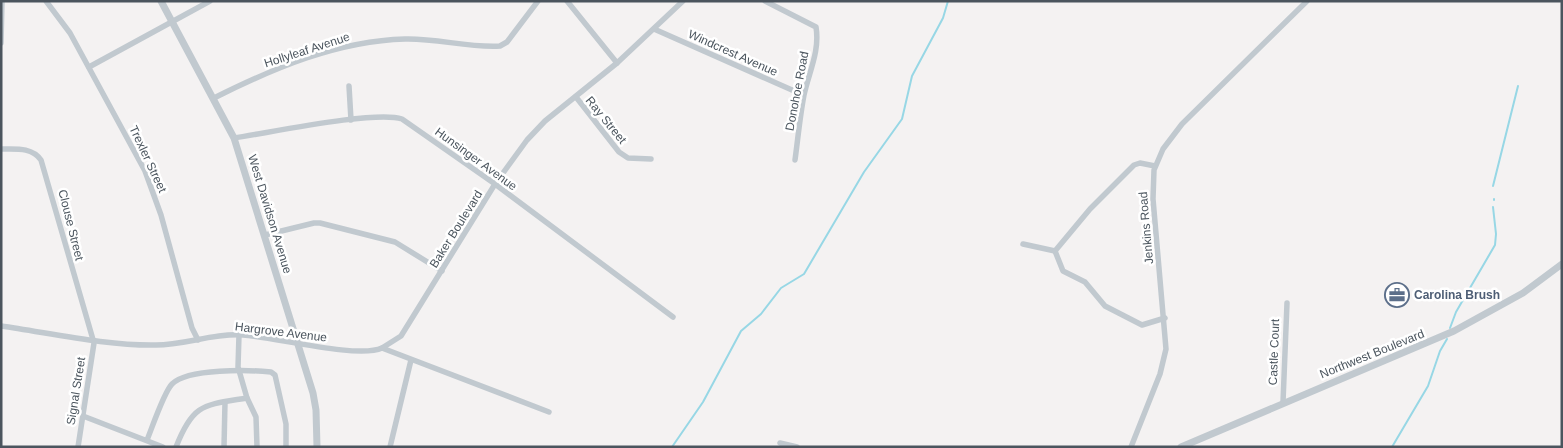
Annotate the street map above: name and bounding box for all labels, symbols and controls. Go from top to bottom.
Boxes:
street label: Windcrest Avenue [686,27,780,79]
street label: Hollyleaf Avenue [262,29,352,70]
street label: Donohoe Road [782,50,812,132]
street label: Ray Street [583,94,630,147]
street label: Trexler Street [126,123,170,195]
street label: Hunsinger Avenue [432,125,520,194]
street label: West Davidson Avenue [245,153,295,275]
street label: Clouse Street [55,188,87,263]
street label: Baker Boulevard [427,188,485,270]
street label: Jenkins Road [1136,191,1156,265]
office icon: Carolina Brush [1384,282,1410,308]
place label: Carolina Brush [1414,288,1500,302]
street label: Castle Court [1266,318,1282,386]
street label: Hargrove Avenue [234,319,328,345]
street label: Northwest Boulevard [1318,327,1426,381]
street label: Signal Street [64,355,88,426]

